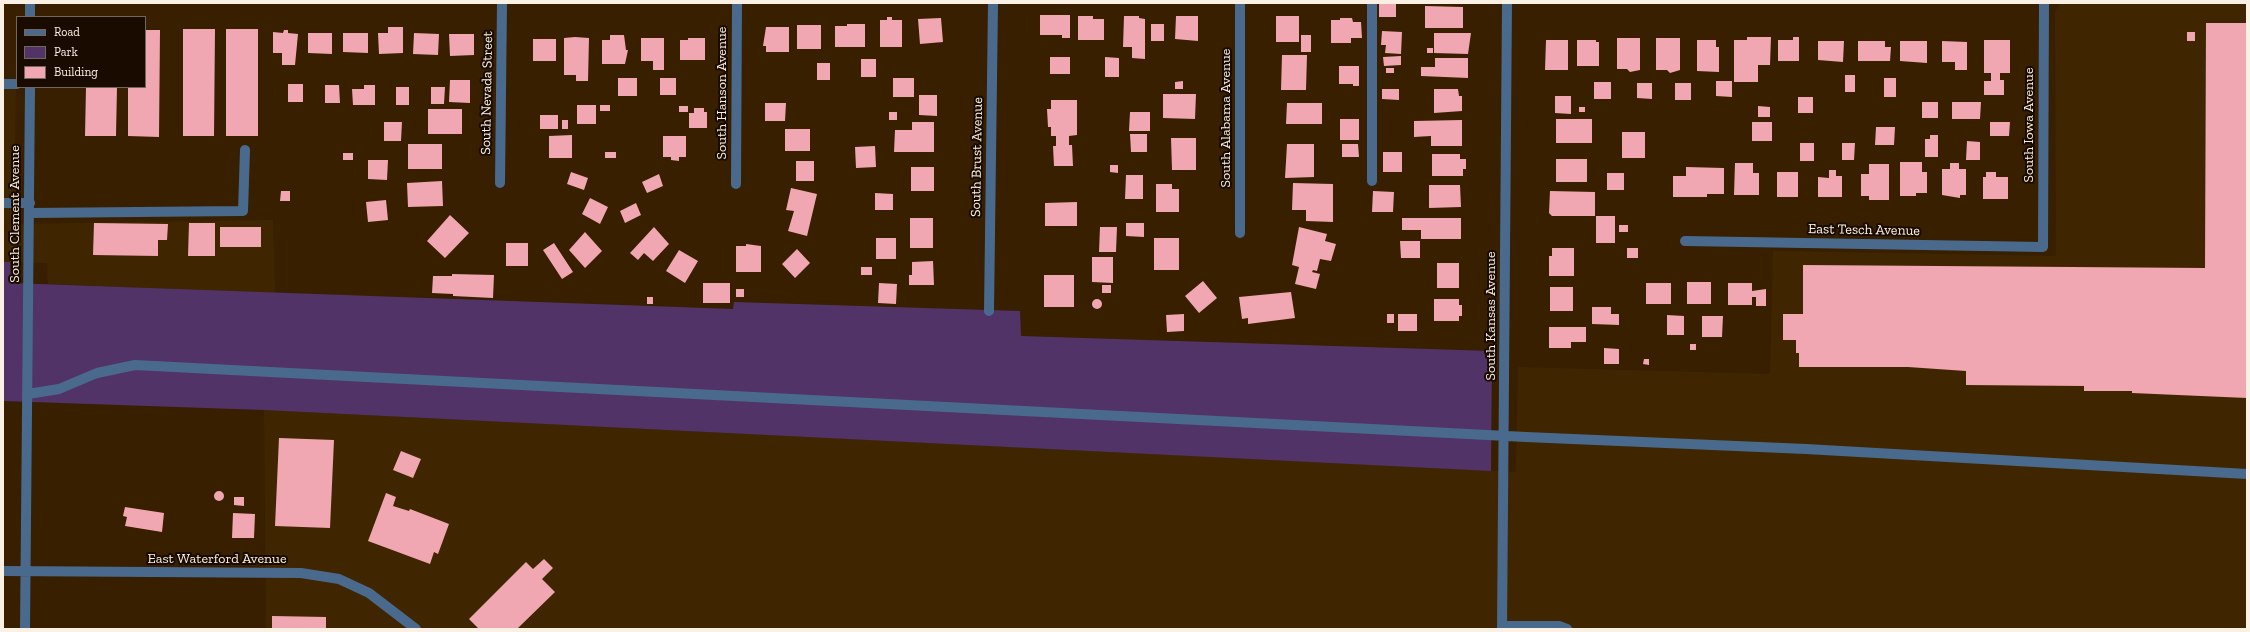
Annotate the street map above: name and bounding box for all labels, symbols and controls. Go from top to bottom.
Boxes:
legend [16,16,146,88]
text: Road [54,25,80,39]
street label: South Hanson Avenue [714,27,730,159]
street label: South Nevada Street [478,31,496,155]
text: Park [54,45,78,59]
street label: South Alabama Avenue [1218,49,1234,187]
text: Building [54,65,98,79]
street label: South Iowa Avenue [2021,68,2037,182]
street label: South Brust Avenue [968,97,986,217]
street label: South Clement Avenue [7,145,23,283]
street label: East Tesch Avenue [1808,221,1920,239]
street label: South Kansas Avenue [1483,251,1499,381]
street label: East Waterford Avenue [147,551,287,567]

